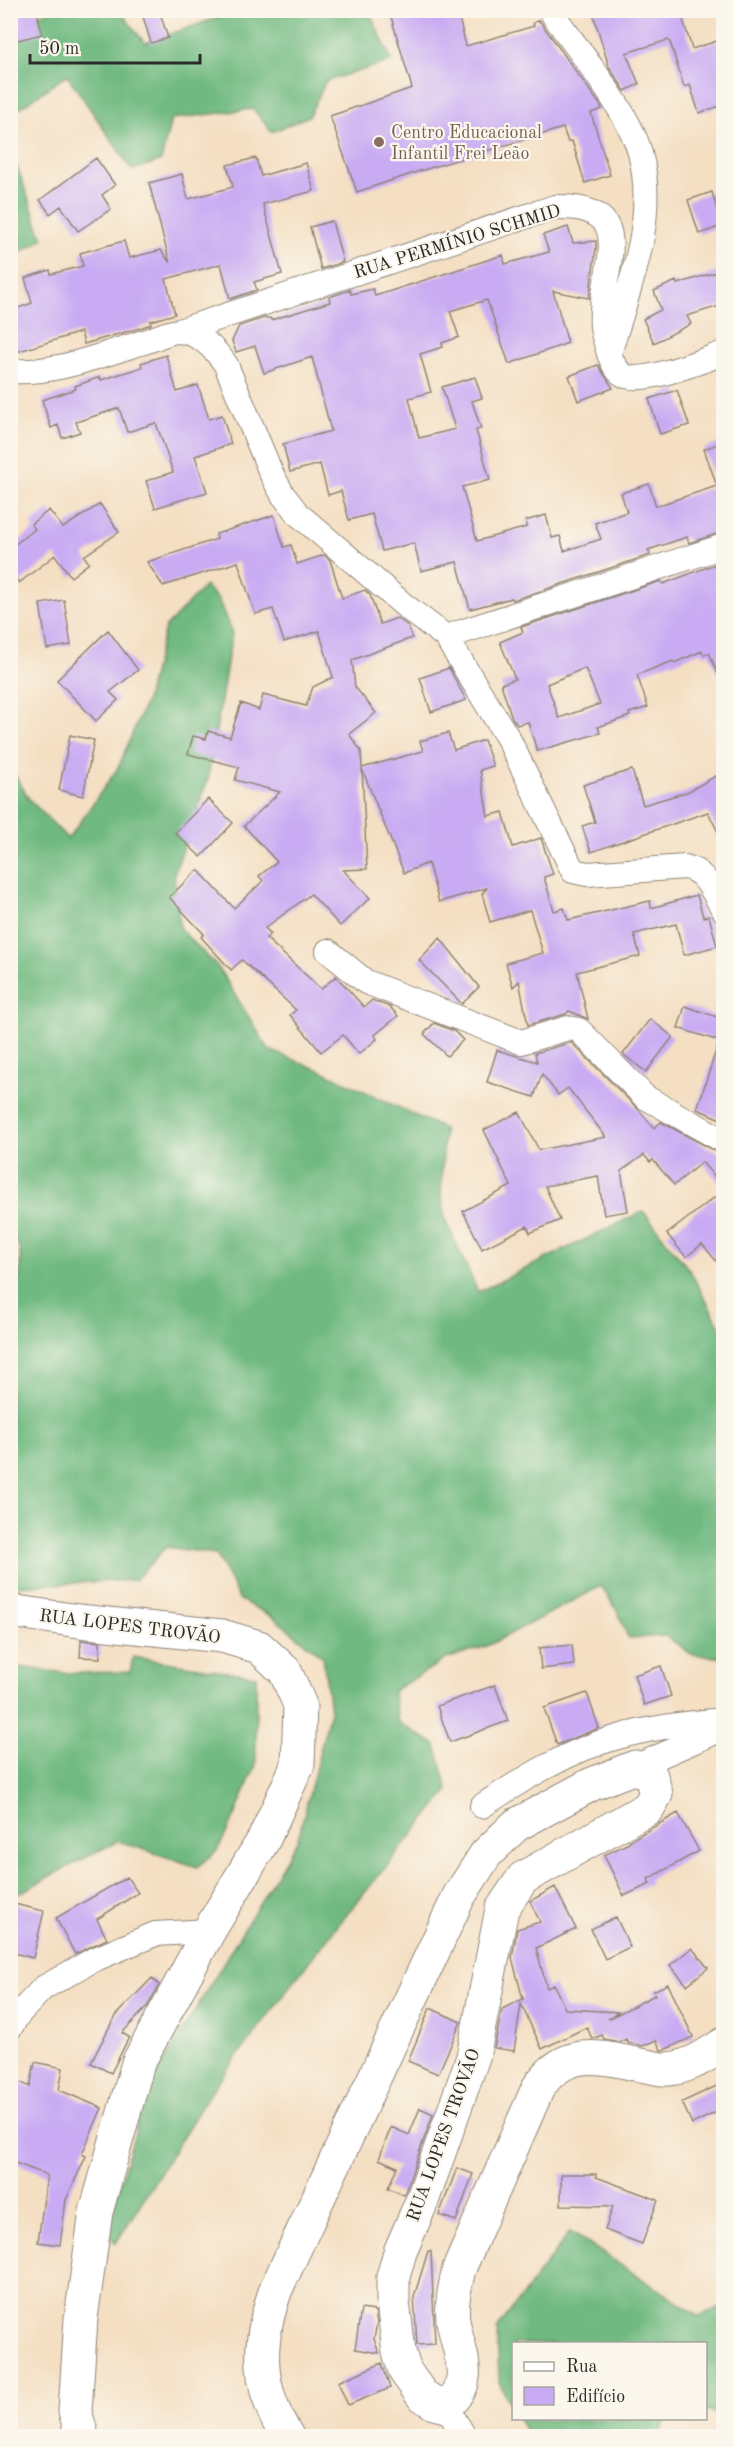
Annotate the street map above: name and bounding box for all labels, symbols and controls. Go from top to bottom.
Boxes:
scale bar [30,27,200,65]
text: 50 m [39,40,79,58]
place label: Centro Educacional Infantil Frei Leão [391,124,542,163]
marker: Centro Educacional Infantil Frei Leão [372,135,386,149]
street label: RUA PERMÍNIO SCHMID [351,198,563,282]
street label: RUA LOPES TROVÃO [38,1603,222,1647]
street label: RUA LOPES TROVÃO [401,2045,484,2224]
legend [512,2342,707,2420]
text: Rua [566,2358,597,2376]
text: Edifício [566,2388,625,2406]

